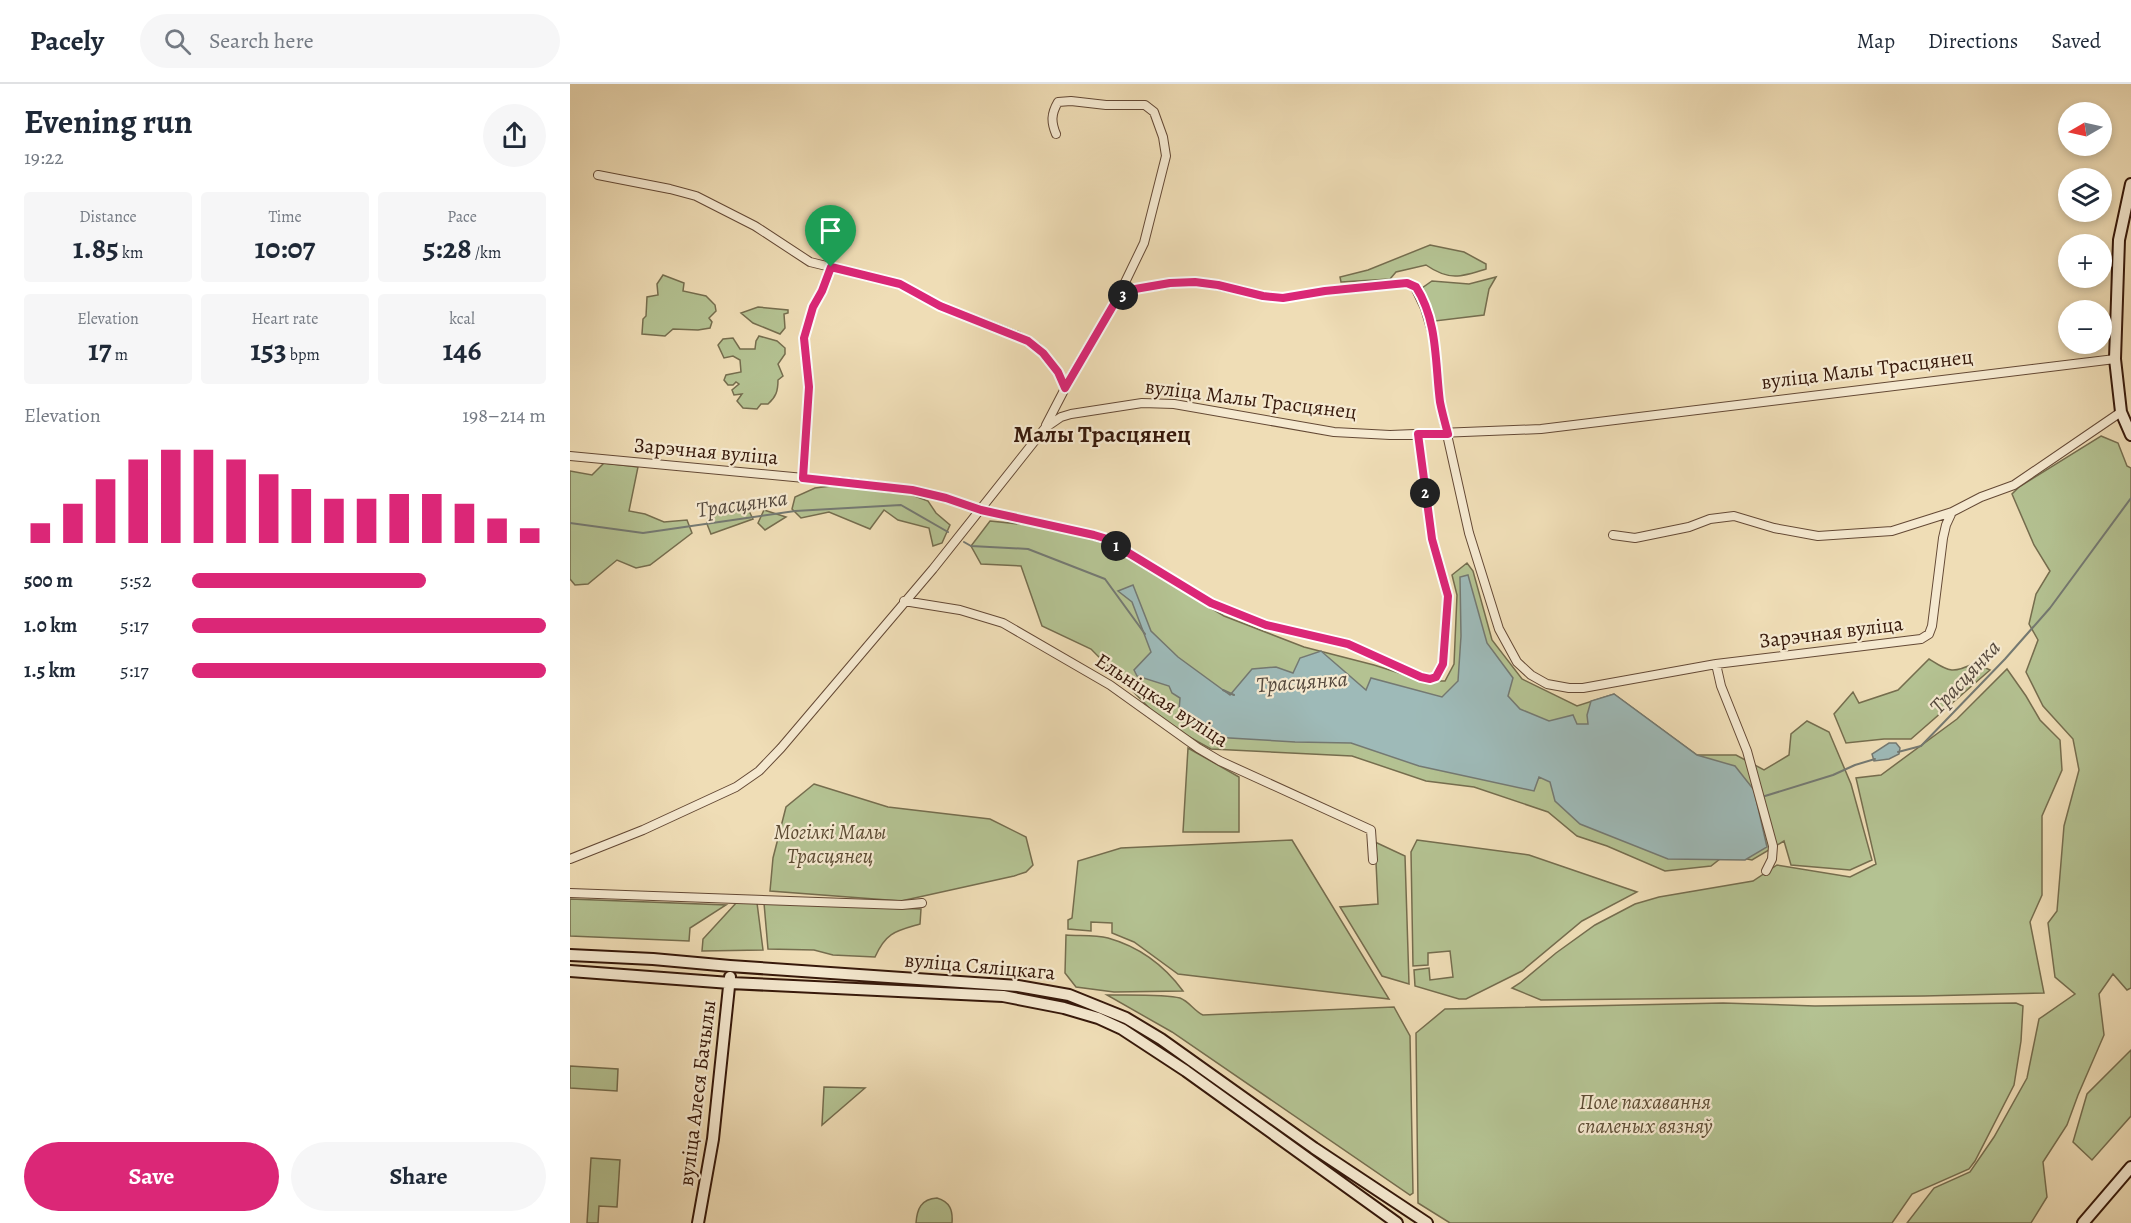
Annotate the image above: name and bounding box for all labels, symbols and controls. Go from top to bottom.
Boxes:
search box [140,14,560,68]
text: Pacely [30,22,104,60]
icon: search [161,25,194,58]
text: Search here [209,26,314,56]
text: Map [1857,27,1895,55]
text: Directions [1928,27,2018,55]
text: Saved [2051,27,2101,55]
text: Evening run [24,99,193,144]
north arrow [2058,102,2112,156]
map controls [2058,102,2112,354]
button: share [483,104,546,167]
text: 19:22 [24,144,64,171]
button: layers [2058,168,2112,222]
pin [805,205,856,267]
text: Distance [79,206,137,228]
text: Time [268,206,302,228]
text: Pace [447,206,477,228]
icon: arrive [814,214,847,247]
text: 1.85 [73,228,119,268]
text: 10:07 [255,228,315,268]
text: 5:28 [423,228,472,268]
button: + [2058,234,2112,288]
text: km [119,242,143,264]
text: /km [472,242,501,264]
pin: 3 [1108,280,1138,310]
text: 3 [1120,284,1126,306]
button: − [2058,300,2112,354]
text: Elevation [77,308,139,330]
text: Heart rate [252,308,318,330]
text: kcal [449,308,475,330]
text: 17 [88,330,112,370]
text: 153 [250,330,287,370]
text: 146 [443,330,481,370]
street label: вуліца Малы Трасцянец [1760,342,1974,396]
text: m [112,344,128,366]
text: bpm [287,344,320,366]
street label: вуліца Малы Трасцянец [1144,372,1358,426]
text: Elevation [24,402,101,429]
text: 198–214 m [462,402,546,429]
district label: Малы Трасцянец [1013,418,1191,450]
street label: Зарэчная вуліца [633,431,780,471]
pin: 2 [1410,478,1440,508]
text: 2 [1421,482,1429,504]
water label: Трасцянка [695,483,789,525]
pin: 1 [1101,531,1131,561]
text: 1 [1113,535,1119,557]
text: 500 m [24,567,73,594]
text: 5:52 [120,567,151,594]
street label: Зарэчная вуліца [1757,609,1905,655]
text: 1.0 km [24,612,77,639]
text: 5:17 [120,612,149,639]
water label: Трасцянка [1923,633,2007,721]
street label: Ельніцкая вуліца [1090,646,1234,754]
text: 1.5 km [24,657,76,684]
text: 5:17 [120,657,149,684]
water label: Трасцянка [1255,664,1349,700]
park label: Могілкі Малы Трасцянец [774,818,886,870]
street label: вуліца Сяліцкага [903,945,1057,987]
street label: вуліца Алеся Бачылы [672,998,722,1188]
park label: Поле пахавання спаленых вязняў [1578,1088,1713,1140]
button: Save [24,1142,279,1211]
button: Share [291,1142,546,1211]

